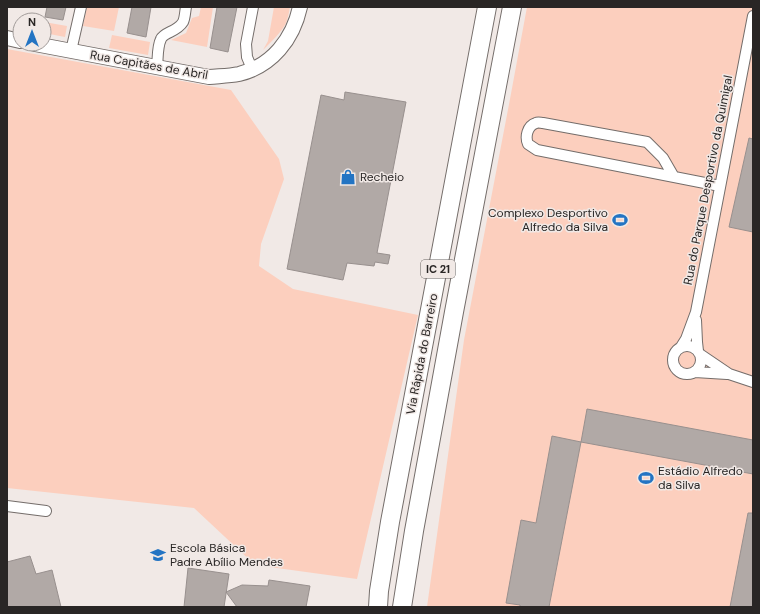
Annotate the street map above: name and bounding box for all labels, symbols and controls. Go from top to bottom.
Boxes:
north arrow [12,12,52,52]
text: N [28,15,36,29]
street label: Rua Capitães de Abril [89,47,209,83]
street label: Rua do Parque Desportivo da Quimigal [680,74,736,286]
shop icon: Recheio [339,168,357,186]
place label: Recheio [360,169,404,185]
place label: Complexo Desportivo Alfredo da Silva [488,205,608,235]
sports icon: Complexo Desportivo Alfredo da Silva [611,211,629,229]
road number: IC 21 [421,260,455,278]
street label: Via Rápida do Barreiro [402,292,442,416]
place label: Estádio Alfredo da Silva [658,463,743,493]
sports icon: Estádio Alfredo da Silva [637,469,655,487]
place label: Escola Básica Padre Abílio Mendes [170,540,283,570]
school or university icon: Escola Básica Padre Abílio Mendes [149,546,167,564]

